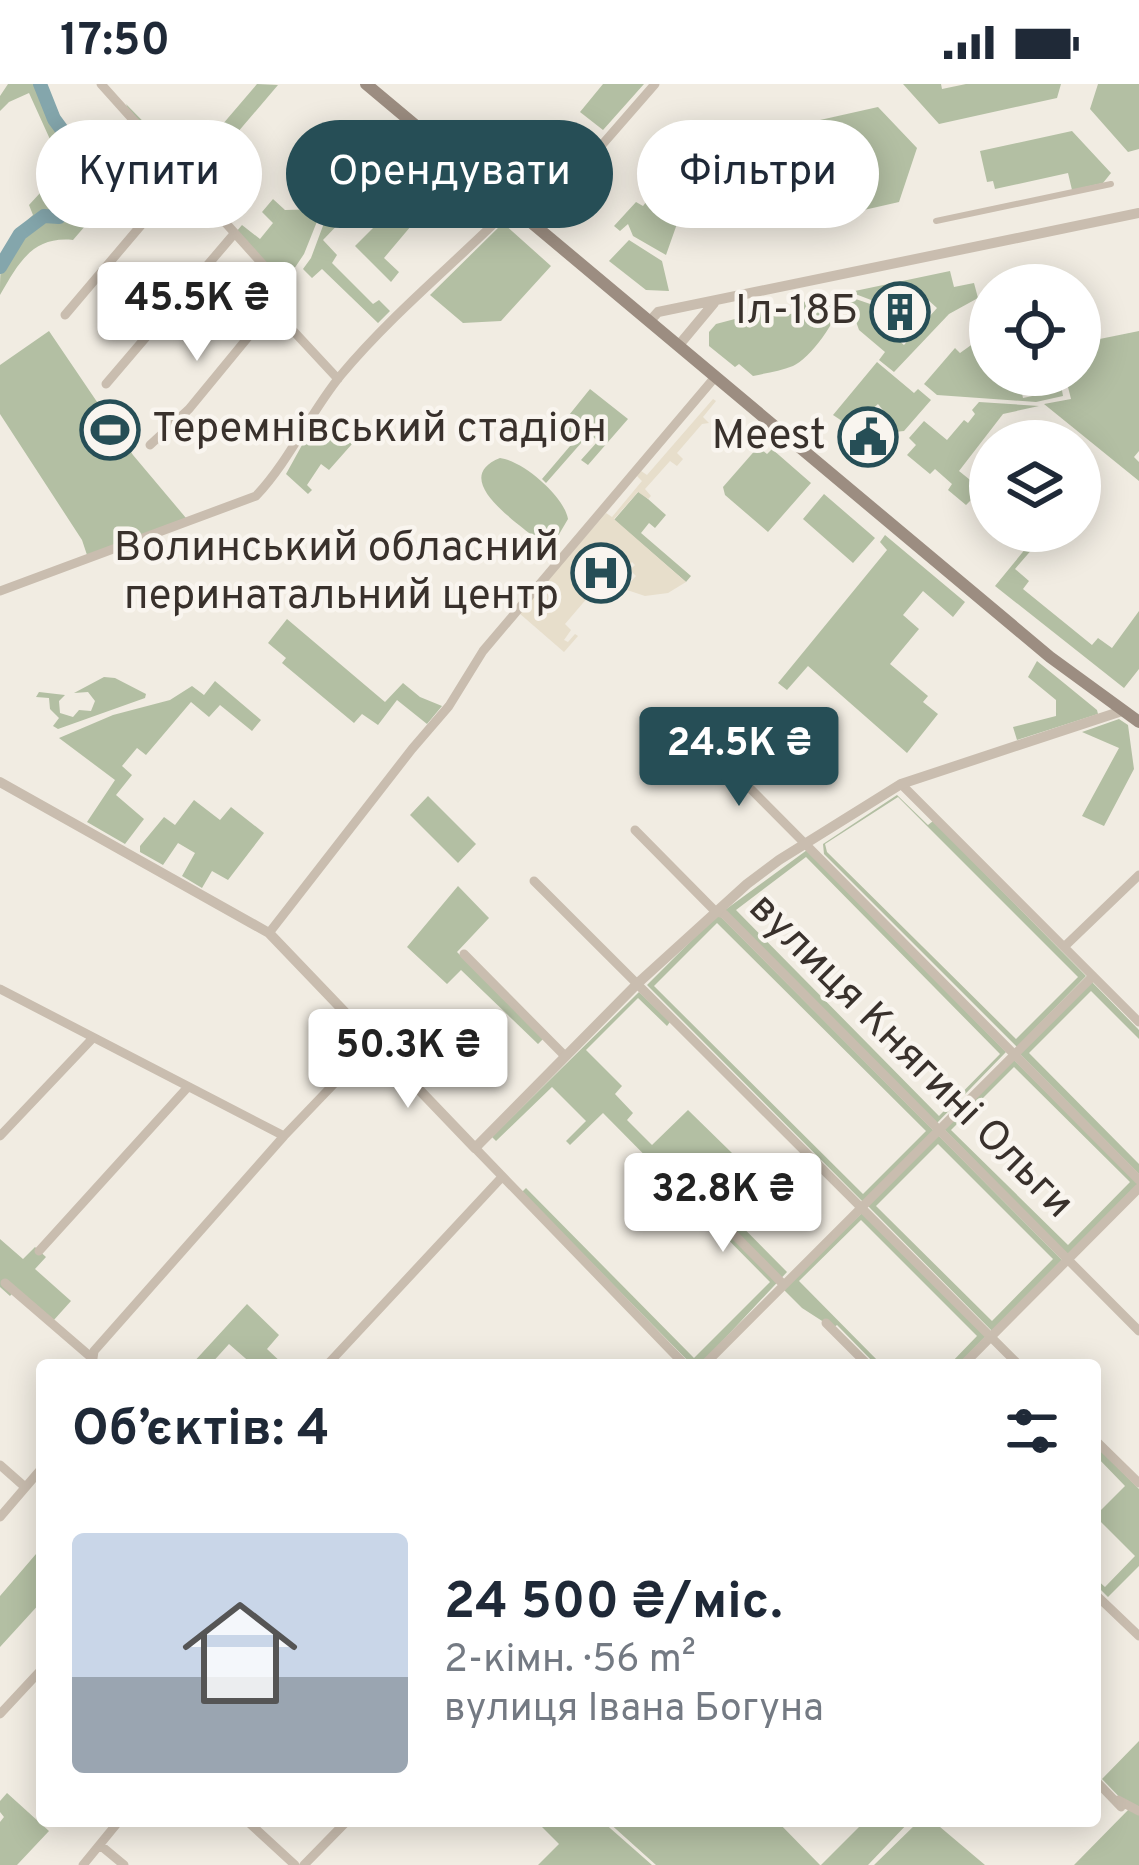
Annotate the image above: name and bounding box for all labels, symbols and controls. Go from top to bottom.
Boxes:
text: 17:50 [60,14,170,71]
chip: Купити [36,120,262,228]
chip: Орендувати [286,120,613,228]
chip: Фільтри [637,120,879,228]
pin: 45.5K ₴ [86,262,308,364]
map controls [969,264,1101,552]
button: locate [969,264,1101,396]
text: 45.5K ₴ [124,276,270,325]
building icon: Іл-18Б [869,281,931,343]
place label: Іл-18Б [735,286,858,339]
sports icon: Теремнівський стадіон [79,399,141,461]
place label: Теремнівський стадіон [152,404,607,457]
public building icon: Meest [837,406,899,468]
place label: Meest [711,411,826,464]
button: layers [969,420,1101,552]
place label: Волинський обласний перинатальний центр [114,523,559,624]
hospital icon: Волинський обласний перинатальний центр [570,542,632,604]
pin: 24.5K ₴ [628,707,850,809]
text: 24.5K ₴ [666,721,812,770]
street label: вулиця Княгині Ольги [736,883,1084,1231]
pin: 50.3K ₴ [297,1009,519,1111]
text: 50.3K ₴ [335,1023,481,1072]
pin: 32.8K ₴ [612,1153,834,1255]
text: 32.8K ₴ [651,1167,795,1216]
icon: filters [999,1398,1065,1464]
text: Об’єктів: 4 [72,1399,330,1464]
text: 24 500 ₴/міс. [444,1572,783,1637]
icon: home [168,1581,312,1725]
text: 2-кімн. · 56 m² [444,1637,696,1686]
text: вулиця Івана Богуна [444,1686,824,1735]

